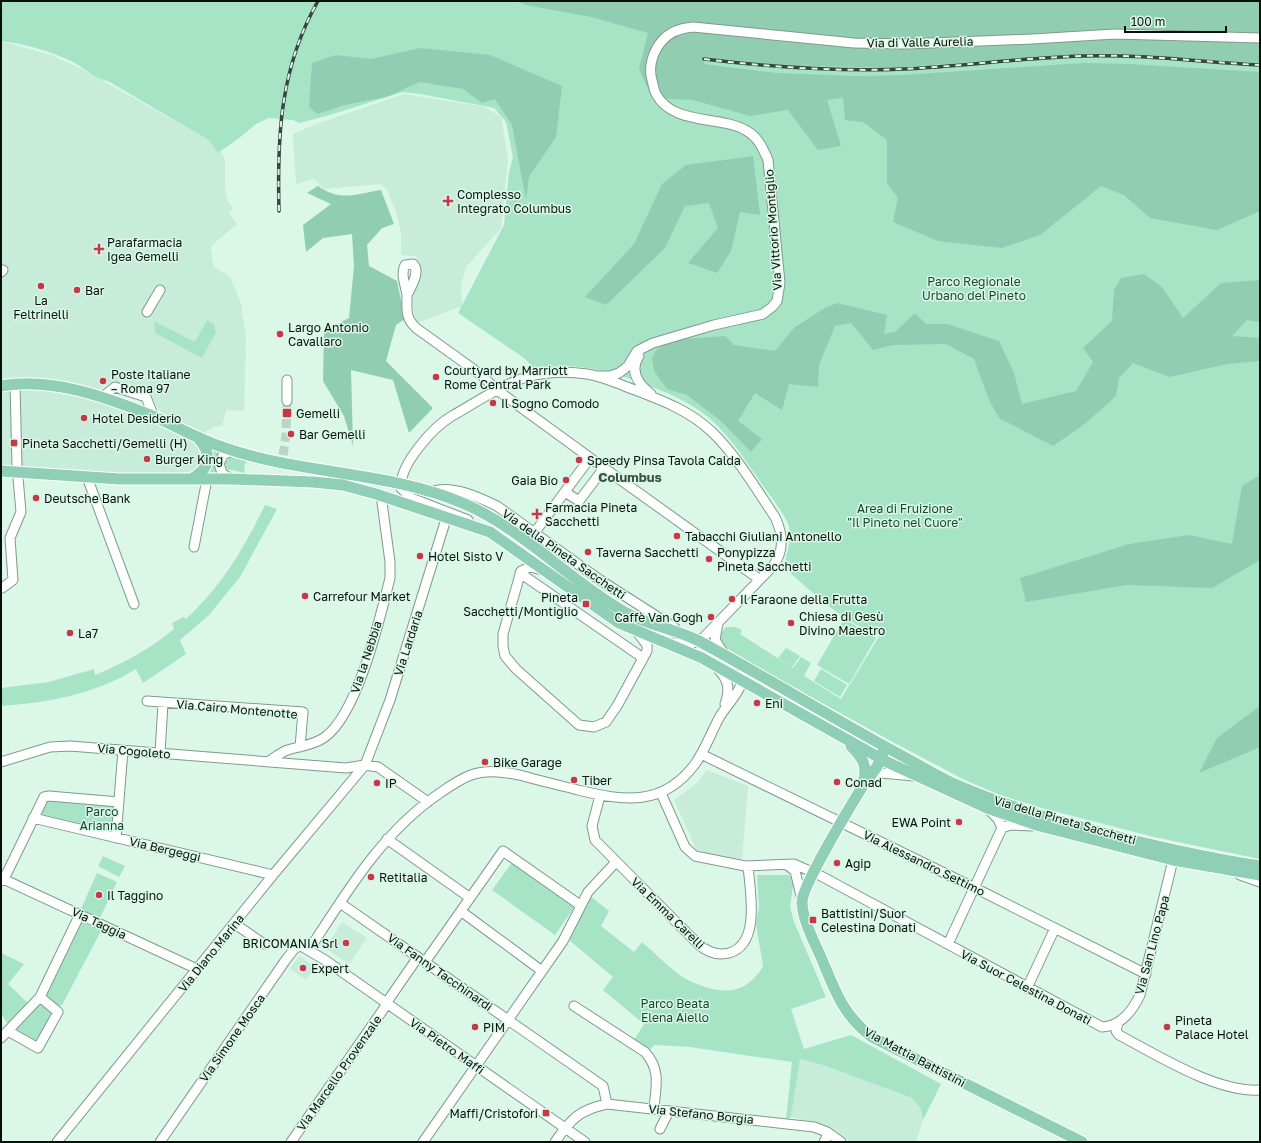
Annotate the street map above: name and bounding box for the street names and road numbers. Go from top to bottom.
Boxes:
street label: Via di Valle Aurelia [867,34,973,50]
street label: Via Vittorio Montiglio [761,169,785,291]
street label: Via della Pineta Sacchetti [499,506,629,602]
street label: Via Lardaria [390,608,426,678]
street label: Via la Nebbia [347,619,385,695]
street label: Via Cairo Montenotte [176,696,298,722]
street label: Via Cogoleto [97,740,171,762]
street label: Via della Pineta Sacchetti [992,792,1138,848]
street label: Via Alessandro Settimo [861,827,987,899]
street label: Via Bergeggi [128,833,202,865]
street label: Via Emma Carelli [628,874,708,952]
street label: Via San Lino Papa [1132,894,1172,996]
street label: Via Taggia [69,904,129,942]
street label: Via Diano Marina [175,911,247,995]
street label: Via Fanny Tacchinardi [384,930,496,1014]
street label: Via Suor Celestina Donati [958,946,1094,1028]
street label: Via Simone Mosca [196,991,268,1085]
street label: Via Marcello Provenzale [293,1012,385,1134]
street label: Via Pietro Maffi [407,1015,487,1077]
street label: Via Mattia Battistini [862,1024,968,1090]
street label: Via Stefano Borgia [648,1101,754,1127]

